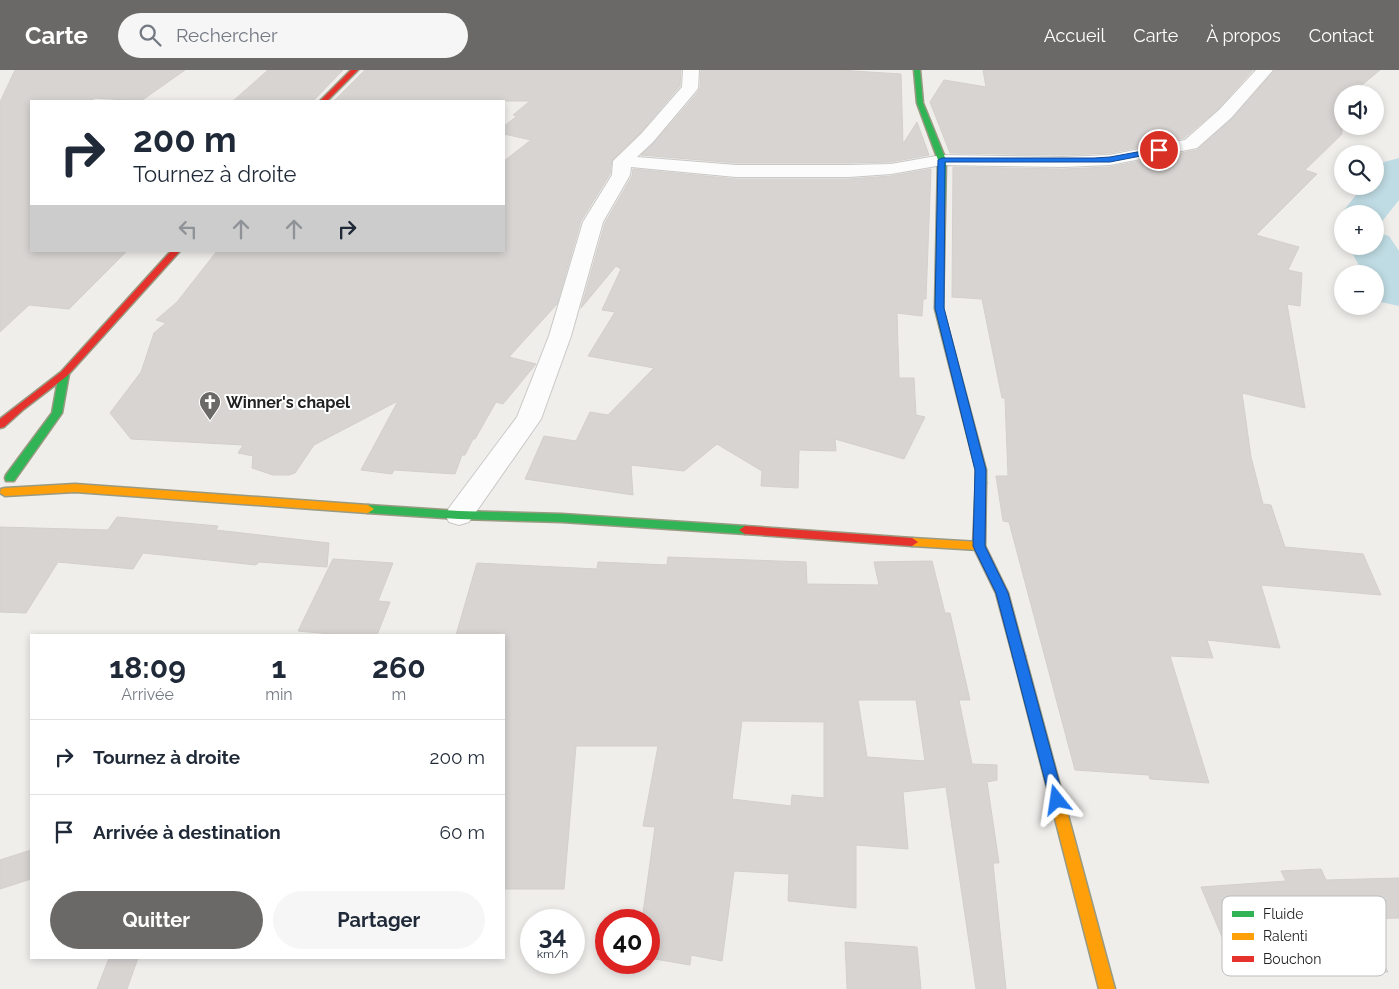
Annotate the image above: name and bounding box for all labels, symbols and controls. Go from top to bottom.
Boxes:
search box [118,13,468,58]
text: Carte [25,21,88,50]
icon: search [136,21,164,49]
text: Rechercher [176,24,278,46]
text: Accueil [1044,25,1105,46]
text: Carte [1133,25,1178,46]
text: À propos [1206,25,1281,46]
text: Contact [1309,25,1374,46]
map controls [1334,85,1384,315]
button: sound [1334,85,1384,135]
text: 200 m [133,119,237,160]
icon: right [50,120,115,185]
pin [1138,129,1180,171]
icon: arrive [1145,136,1173,164]
button: search [1334,145,1384,195]
text: Tournez à droite [133,161,297,187]
button: + [1334,205,1384,255]
icon: left [174,215,202,243]
icon: ahead [227,215,255,243]
icon: ahead [280,215,308,243]
icon: right [333,215,361,243]
button: − [1334,265,1384,315]
church icon: Winner's chapel [198,390,222,421]
place label: Winner's chapel [226,393,351,412]
text: 18:09 [109,650,186,685]
text: 1 [272,650,286,685]
text: 260 [372,650,426,685]
text: Arrivée [121,685,174,704]
text: min [265,685,293,704]
text: m [391,685,406,704]
icon: right [50,743,78,771]
text: Tournez à droite [93,746,240,768]
text: 200 m [430,746,485,768]
position arrow [1030,773,1082,825]
icon: arrive [50,818,78,846]
text: Arrivée à destination [93,821,281,843]
text: 60 m [440,821,485,843]
button: Quitter [50,891,263,949]
button: Partager [273,891,485,949]
legend [1222,896,1386,976]
text: Fluide [1263,906,1303,922]
speed limit sign: 40 [595,909,660,974]
text: 34 [538,920,567,950]
text: Ralenti [1263,928,1308,944]
text: km/h [537,947,568,961]
text: Bouchon [1263,951,1321,967]

